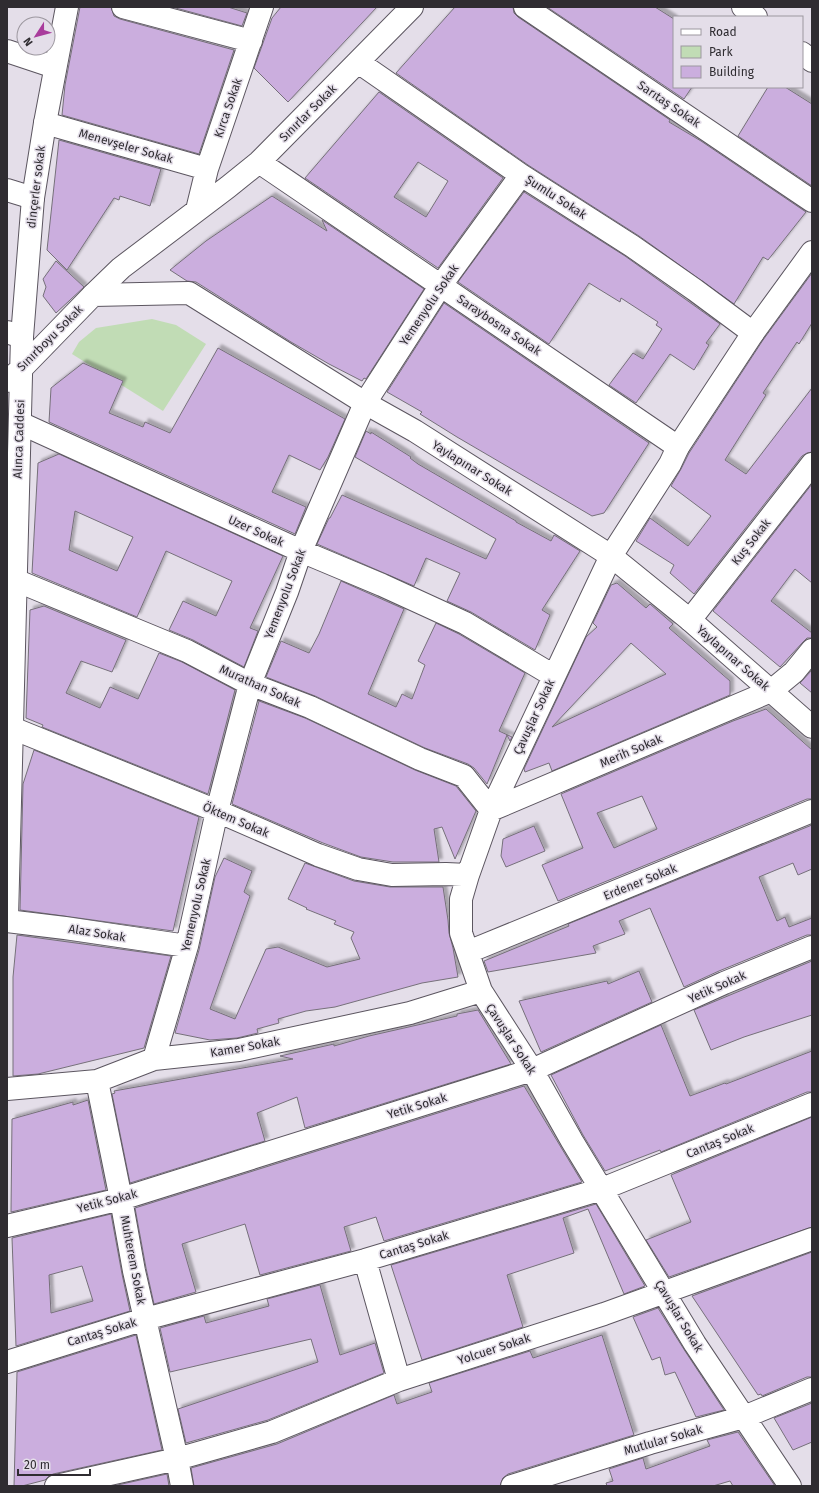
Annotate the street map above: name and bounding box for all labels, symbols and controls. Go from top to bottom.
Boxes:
north arrow [16,16,56,56]
legend [673,16,803,88]
text: Road [709,25,737,39]
text: N [21,35,36,48]
text: Park [709,45,733,59]
text: Building [709,65,755,79]
street label: Kırca Sokak [211,75,245,140]
street label: Sarıtaş Sokak [635,78,704,131]
street label: Sınırlar Sokak [277,81,340,144]
street label: Menevşeler Sokak [77,126,176,166]
street label: dinçerler sokak [24,144,48,229]
street label: Şumlu Sokak [523,172,590,222]
street label: Yemenyolu Sokak [397,261,462,348]
street label: Saraybosna Sokak [454,292,544,359]
street label: Sınırboyu Sokak [14,302,86,374]
street label: Alınca Caddesi [11,399,27,479]
street label: Yaylapınar Sokak [429,438,515,499]
street label: Uzer Sokak [226,512,287,550]
street label: Kuş Sokak [729,515,774,568]
street label: Yemenyolu Sokak [261,546,309,641]
street label: Yaylapınar Sokak [694,623,773,694]
street label: Murathan Sokak [217,662,304,711]
street label: Çavuşlar Sokak [510,676,558,757]
street label: Merih Sokak [598,731,665,770]
street label: Öktem Sokak [201,798,273,841]
street label: Yemenyolu Sokak [179,856,214,953]
street label: Erdener Sokak [601,861,680,903]
street label: Alaz Sokak [68,922,127,945]
street label: Yetik Sokak [686,968,749,1006]
street label: Çavuşlar Sokak [483,1001,540,1078]
street label: Kamer Sokak [209,1034,282,1060]
street label: Yetik Sokak [385,1090,449,1122]
street label: Cantaş Sokak [684,1121,757,1161]
street label: Yetik Sokak [75,1186,139,1216]
street label: Muhterem Sokak [117,1214,149,1307]
street label: Cantaş Sokak [378,1228,451,1262]
street label: Çavuşlar Sokak [652,1277,706,1355]
street label: Cantaş Sokak [66,1315,139,1349]
street label: Yolcuer Sokak [456,1330,533,1367]
street label: Mutlular Sokak [622,1422,705,1458]
scale bar [18,1451,90,1477]
text: 20 m [24,1458,50,1472]

